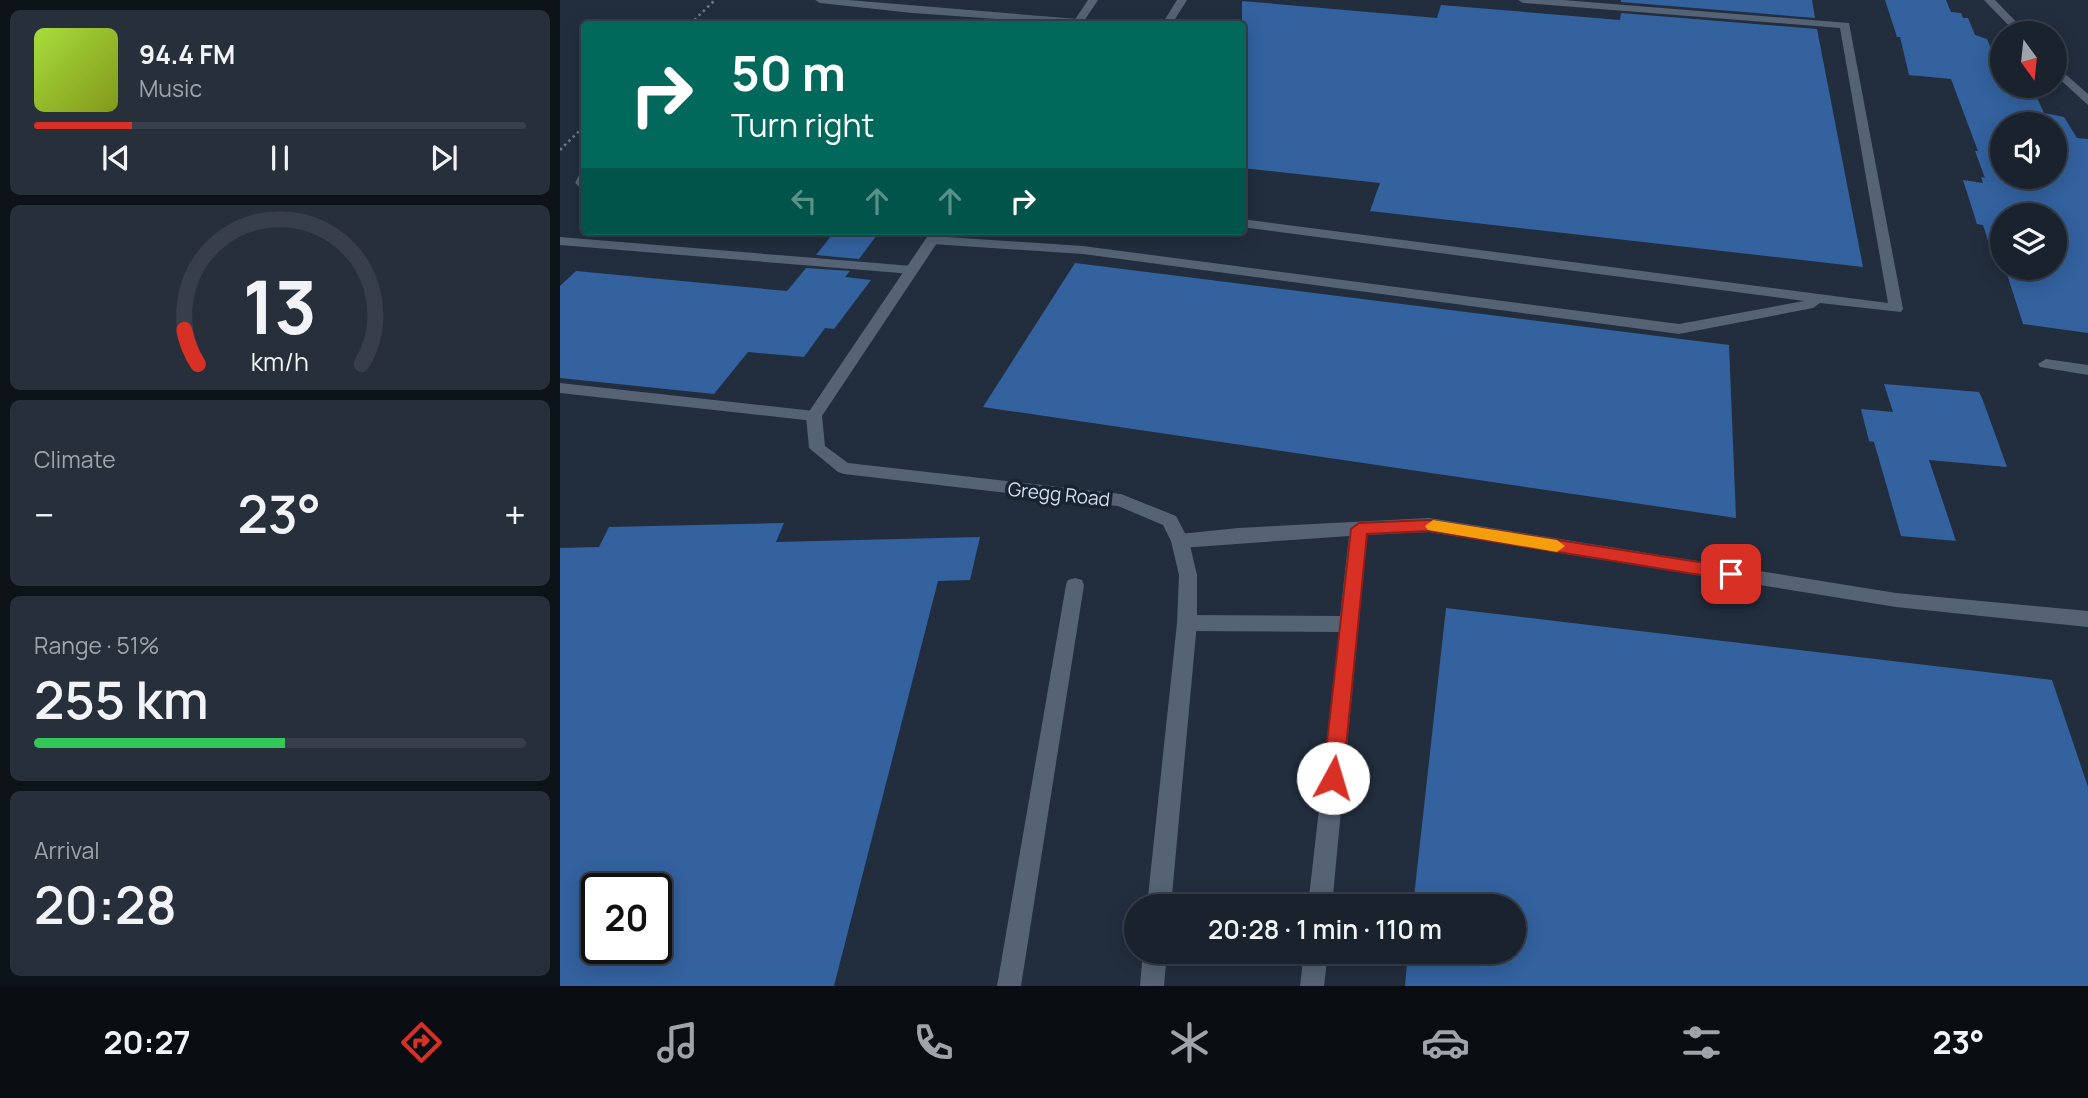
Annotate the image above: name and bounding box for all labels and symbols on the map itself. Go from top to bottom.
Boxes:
north arrow [1990,21,2067,98]
street label: Gregg Road [1007,476,1111,512]
pin [1701,544,1761,604]
position arrow [1296,741,1370,815]
speed limit sign: 20 [581,873,672,964]

